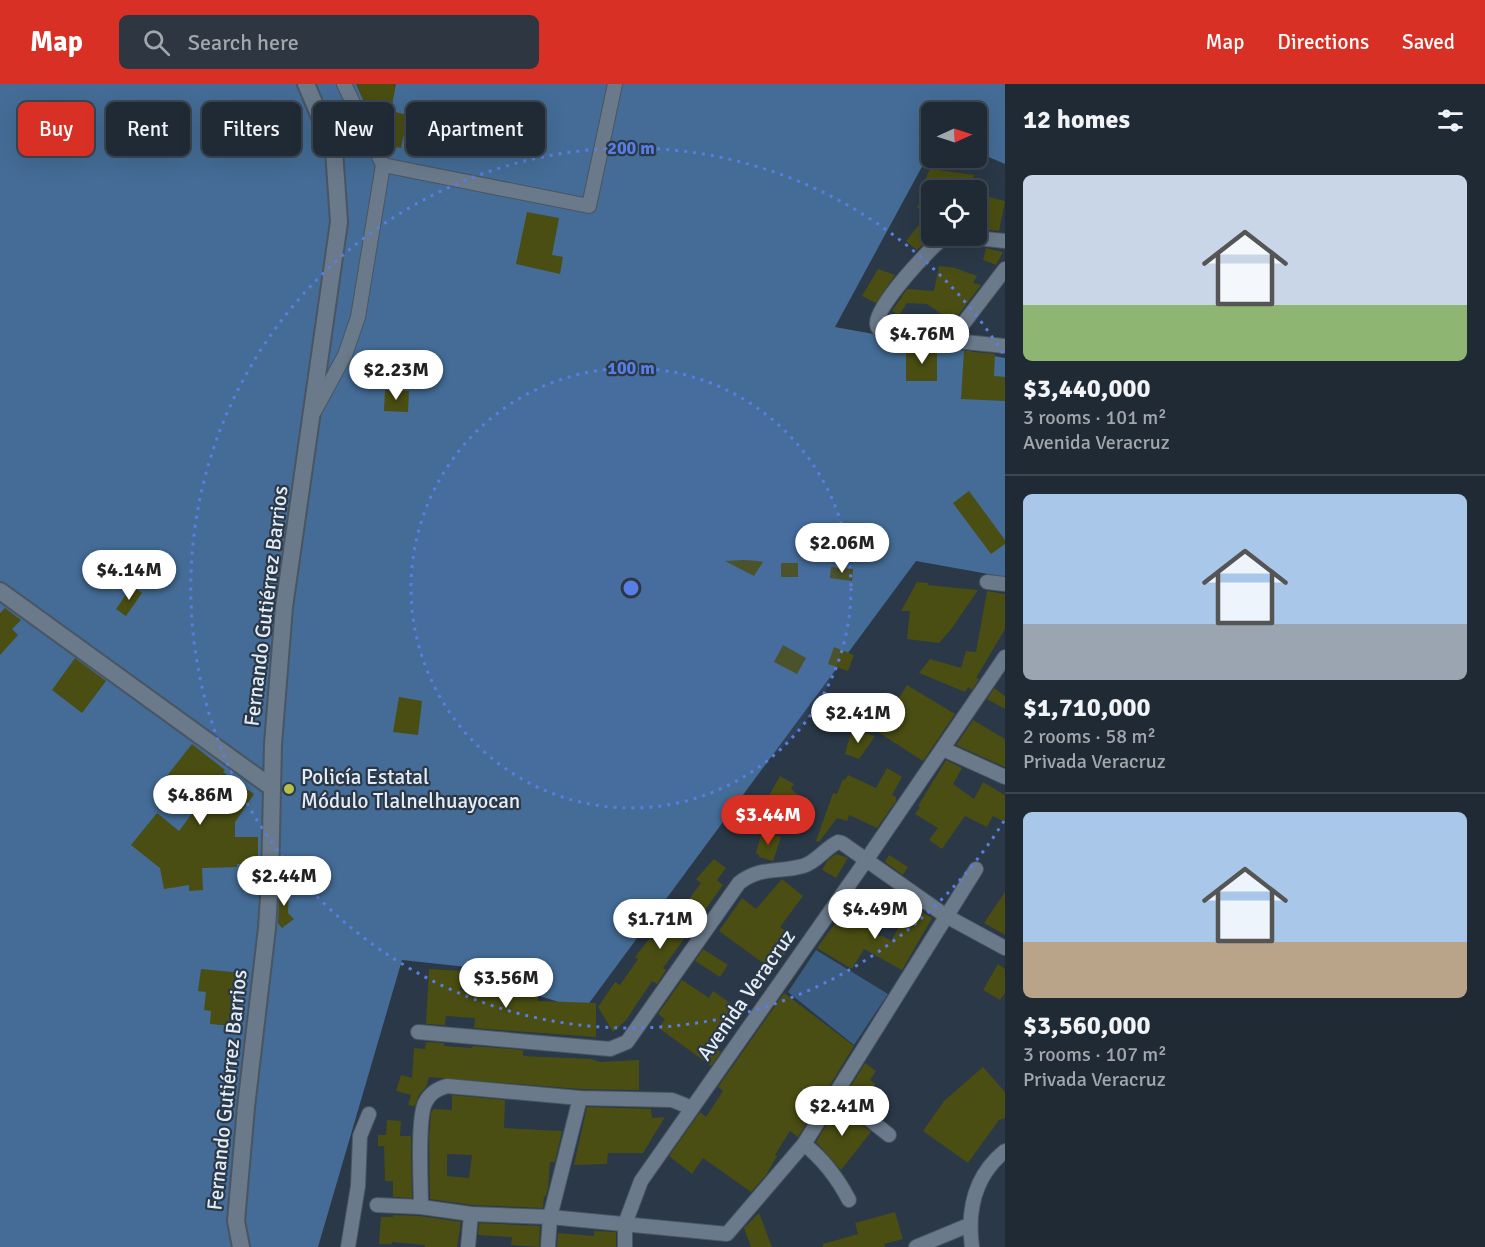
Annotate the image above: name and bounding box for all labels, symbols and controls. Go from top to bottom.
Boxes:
search box [119,15,539,69]
text: Map [30,25,83,59]
icon: search [140,26,173,59]
text: Search here [188,29,299,56]
text: Map [1206,29,1244,55]
text: Directions [1277,29,1369,55]
text: Saved [1402,29,1455,55]
chip: Buy [18,102,94,156]
chip: Rent [106,102,190,156]
chip: Filters [202,102,301,156]
chip: New [313,102,394,156]
chip: Apartment [406,102,545,156]
north arrow [921,102,987,168]
map controls [921,102,987,246]
text: 12 homes [1023,104,1130,136]
icon: filters [1434,104,1467,137]
text: 200 m [607,137,655,159]
button: locate [921,180,987,246]
icon: home [1191,214,1299,322]
pin: $4.76M [873,314,971,365]
text: $4.76M [889,321,955,346]
pin: $2.23M [347,350,445,401]
text: $2.23M [363,357,429,382]
text: 100 m [607,357,655,379]
text: $3,440,000 [1023,373,1151,405]
text: 3 rooms · 101 m² [1023,405,1167,430]
text: Avenida Veracruz [1023,430,1170,455]
street label: Fernando Gutiérrez Barrios [238,484,294,728]
pin: $2.06M [793,523,891,574]
text: $2.06M [809,530,875,555]
icon: home [1191,533,1299,641]
pin: $4.14M [80,550,178,601]
text: $4.14M [96,557,162,582]
centre of rings [621,578,641,598]
text: $1,710,000 [1023,692,1151,724]
pin: $2.41M [809,693,907,744]
text: $2.41M [825,700,891,725]
text: 2 rooms · 58 m² [1023,724,1156,749]
text: Privada Veracruz [1023,749,1166,774]
place label: Policía Estatal Módulo Tlalnelhuayocan [301,764,520,814]
pin: $4.86M [151,775,249,826]
text: $4.86M [167,782,233,807]
marker: Policía Estatal Módulo Tlalnelhuayocan [282,782,296,796]
pin: $3.44M [719,795,817,846]
text: $3.44M [735,802,801,827]
icon: home [1191,851,1299,959]
pin: $2.44M [235,856,333,907]
text: $2.44M [251,863,317,888]
pin: $4.49M [826,889,924,940]
text: $4.49M [842,896,908,921]
pin: $1.71M [611,899,709,950]
text: $1.71M [627,906,693,931]
street label: Avenida Veracruz [691,924,801,1066]
pin: $3.56M [457,958,555,1009]
text: $3.56M [473,965,539,990]
street label: Fernando Gutiérrez Barrios [201,968,253,1212]
text: $3,560,000 [1023,1010,1151,1042]
text: 3 rooms · 107 m² [1023,1042,1167,1067]
text: Privada Veracruz [1023,1067,1166,1092]
pin: $2.41M [793,1086,891,1137]
text: $2.41M [809,1093,875,1118]

